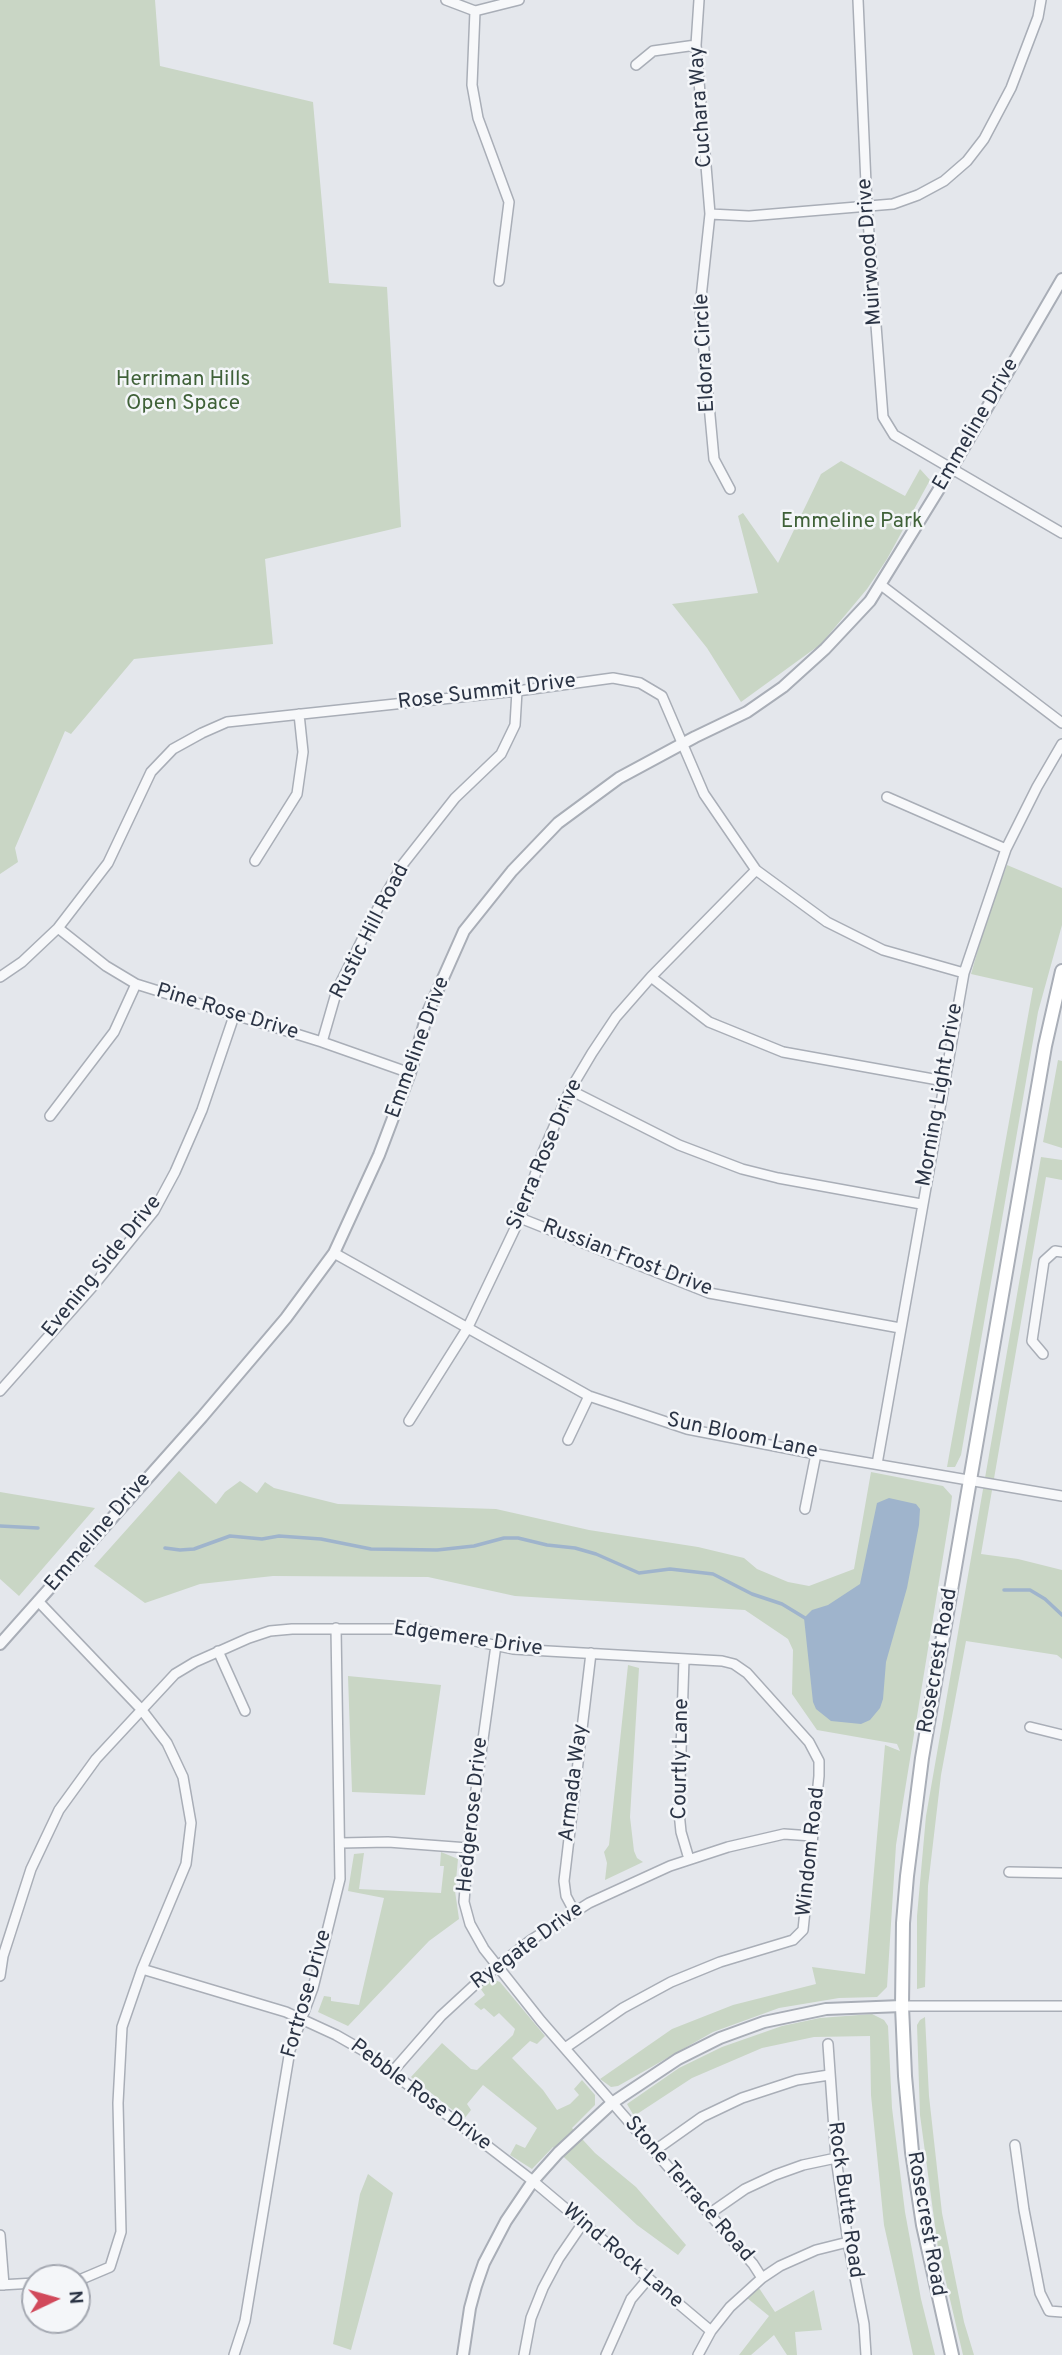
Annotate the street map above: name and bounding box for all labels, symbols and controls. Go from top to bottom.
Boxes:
street label: Cuchara Way [685,45,719,169]
street label: Muirwood Drive [853,177,889,327]
street label: Eldora Circle [690,293,722,413]
street label: Emmeline Drive [929,354,1025,496]
park label: Herriman Hills Open Space [116,368,250,418]
park label: Emmeline Park [781,510,923,536]
street label: Rose Summit Drive [397,670,577,716]
street label: Rustic Hill Road [326,860,416,1004]
street label: Emmeline Drive [382,974,456,1122]
street label: Pine Rose Drive [153,979,301,1047]
street label: Morning Light Drive [912,1001,970,1189]
street label: Sierra Rose Drive [503,1076,589,1234]
street label: Evening Side Drive [38,1191,168,1343]
street label: Russian Frost Drive [538,1215,716,1303]
street label: Sun Bloom Lane [664,1409,820,1465]
street label: Emmeline Drive [41,1469,157,1597]
street label: Rosecrest Road [914,1587,964,1735]
street label: Edgemere Drive [392,1617,544,1663]
street label: Courtly Lane [668,1698,696,1820]
street label: Armada Way [555,1723,595,1843]
street label: Hedgerose Drive [453,1736,495,1894]
street label: Windom Road [793,1786,831,1918]
street label: Ryegate Drive [467,1898,589,1996]
street label: Fortrose Drive [278,1927,338,2061]
street label: Pebble Rose Drive [344,2035,496,2157]
street label: Stone Terrace Road [618,2112,758,2268]
street label: Rock Butte Road [821,2120,867,2280]
street label: Rosecrest Road [900,2150,950,2298]
street label: Wind Rock Lane [556,2199,688,2315]
north arrow [21,2264,91,2334]
text: N [62,2289,87,2305]

